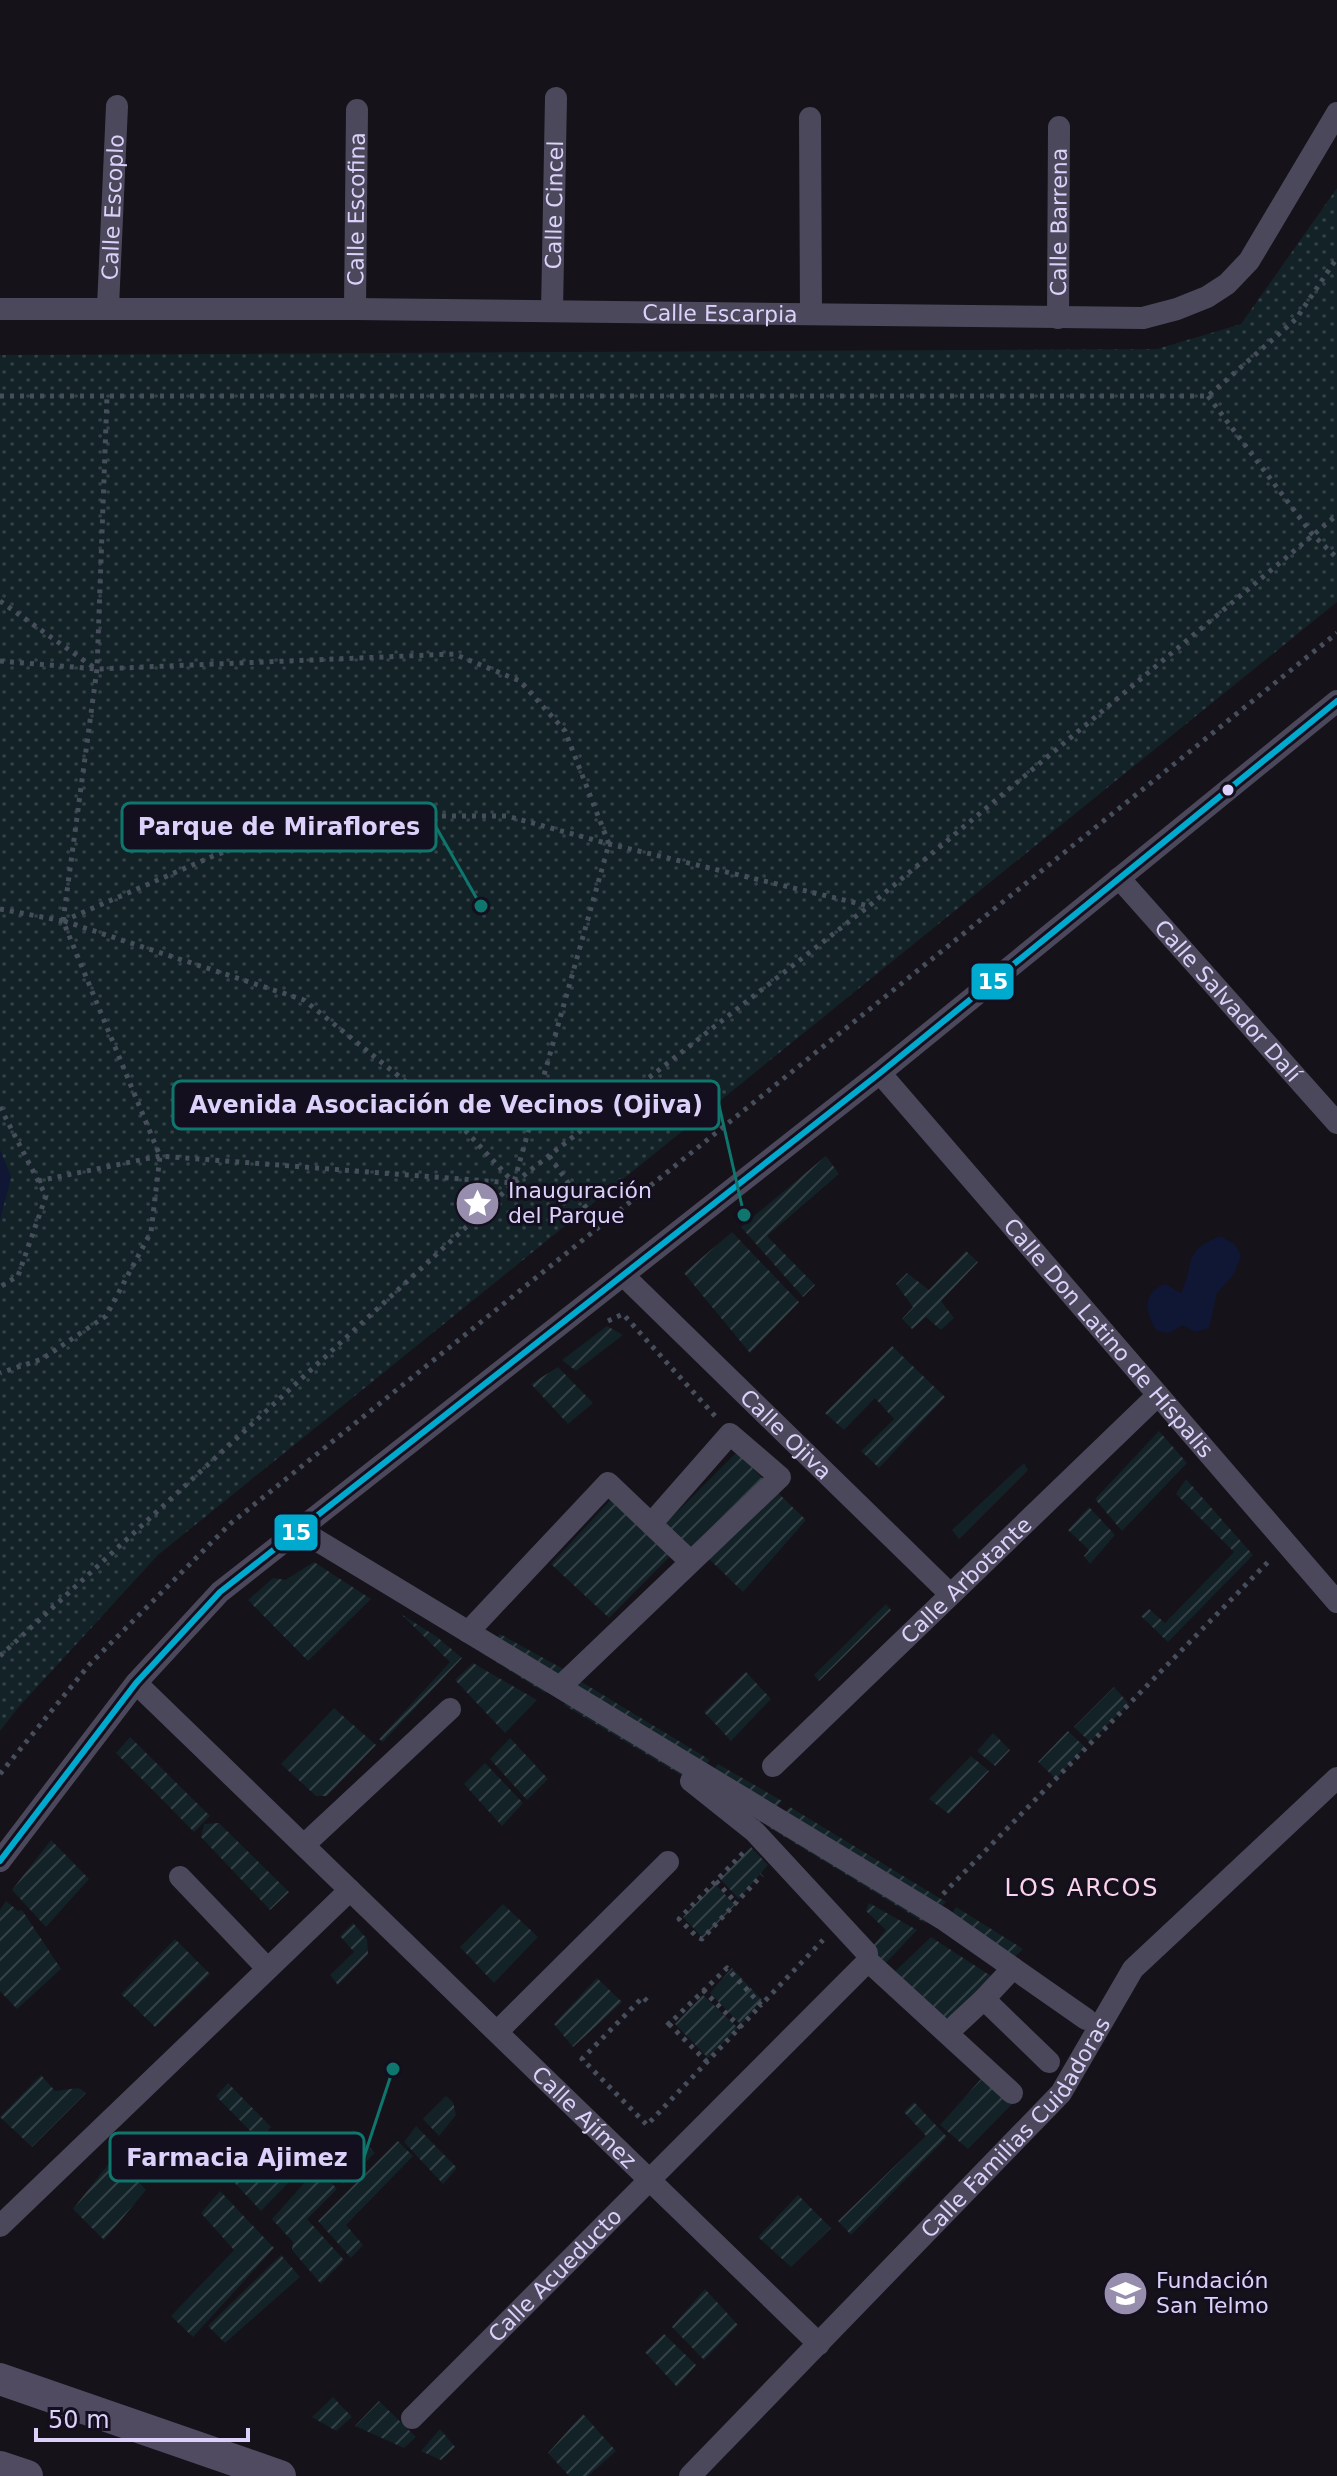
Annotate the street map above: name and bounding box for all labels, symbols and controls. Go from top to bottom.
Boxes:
street label: Calle Escofina [343,132,370,286]
street label: Calle Escoplo [97,134,129,281]
street label: Calle Cincel [541,140,568,270]
street label: Calle Barrena [1046,148,1072,296]
street label: Calle Escarpia [642,300,798,327]
unlabelled marker [1220,782,1236,798]
callout: Parque de Miraflores [122,803,436,851]
text: Parque de Miraflores [138,813,420,841]
street label: Calle Salvador Dalí [1149,915,1307,1087]
line badge: 15 [970,962,1015,1001]
text: 15 [978,969,1008,994]
callout: Avenida Asociación de Vecinos (Ojiva) [173,1081,719,1129]
text: Avenida Asociación de Vecinos (Ojiva) [189,1091,703,1119]
place label: Inauguración del Parque [508,1178,652,1228]
place icon: Inauguración del Parque [453,1179,501,1227]
street label: Calle Don Latino de Híspalis [998,1214,1218,1463]
street label: Calle Ojiva [735,1385,837,1485]
street label: Calle Arbotante [896,1512,1037,1649]
line badge: 15 [273,1513,319,1552]
text: 15 [281,1520,311,1545]
district label: LOS ARCOS [1004,1874,1160,1902]
street label: Calle Familias Cuidadoras [916,2013,1115,2243]
street label: Calle Ajímez [527,2061,641,2173]
callout: Farmacia Ajimez [110,2133,364,2181]
text: Farmacia Ajimez [126,2144,348,2172]
street label: Calle Acueducto [483,2204,627,2347]
place label: Fundación San Telmo [1156,2268,1269,2318]
school or university icon: Fundación San Telmo [1101,2269,1149,2317]
scale bar [36,2392,248,2442]
text: 50 m [48,2406,110,2434]

